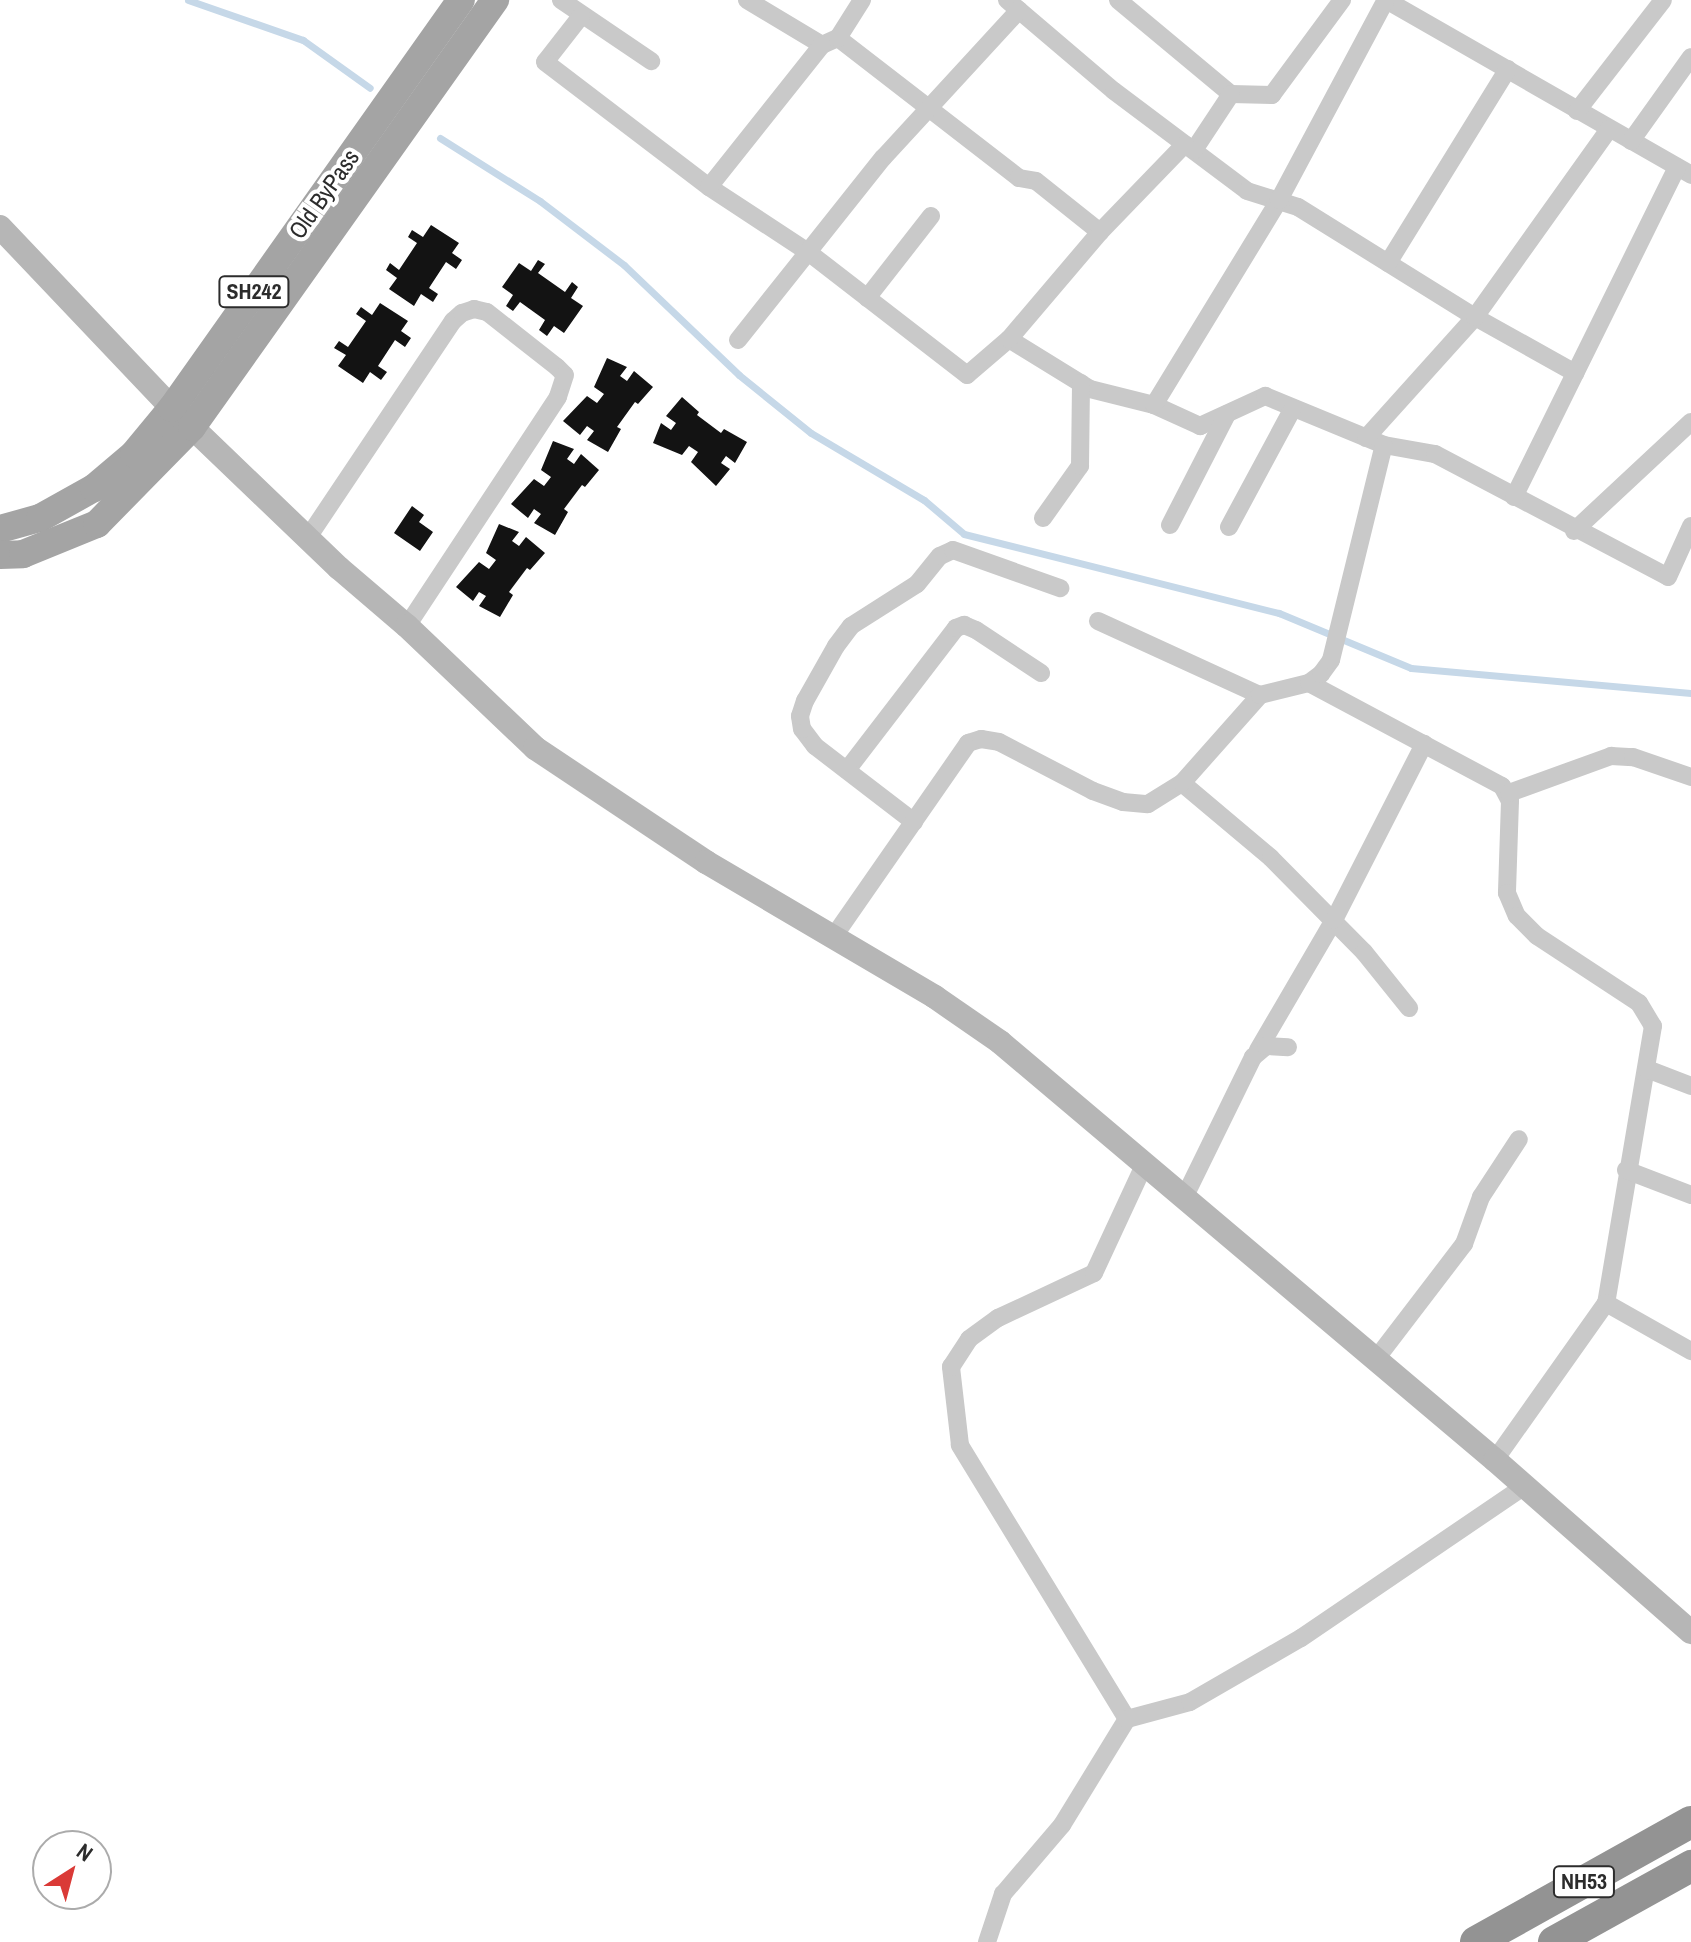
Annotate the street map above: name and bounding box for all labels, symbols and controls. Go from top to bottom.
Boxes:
street label: Old ByPass [283,144,365,244]
road number: SH242 [218,274,290,310]
north arrow [32,1830,112,1910]
text: N [71,1836,99,1868]
road number: NH53 [1552,1864,1616,1900]

